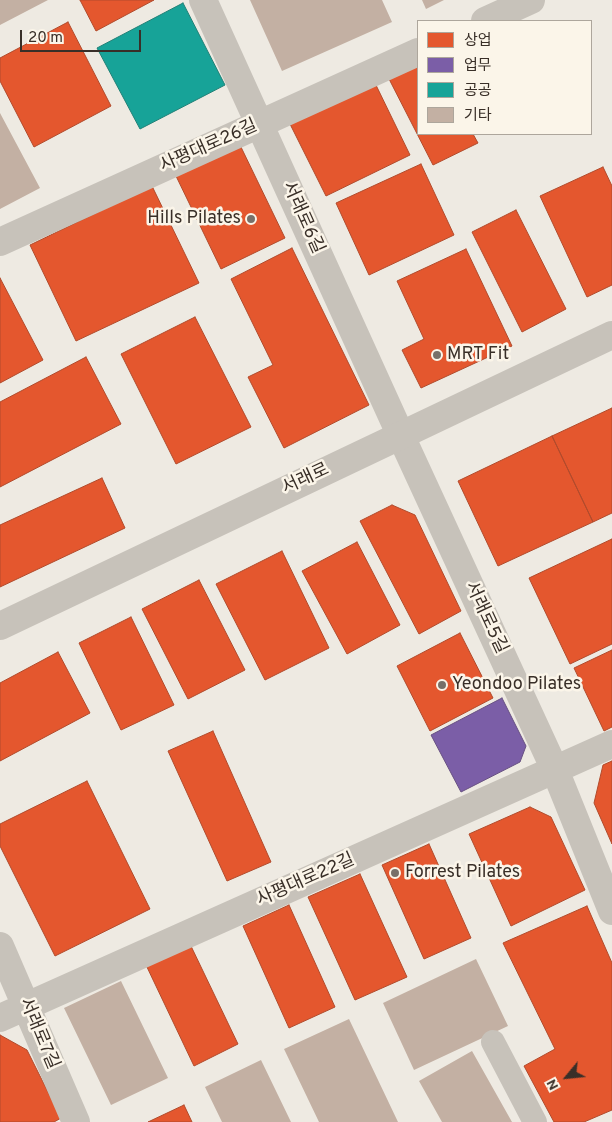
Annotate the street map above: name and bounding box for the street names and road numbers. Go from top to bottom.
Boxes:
street label: 사평대로26길 [157,116,261,178]
street label: 서래로6길 [276,178,328,258]
street label: 서래로 [279,460,333,500]
street label: 서래로5길 [459,578,511,658]
street label: 사평대로22길 [254,850,358,912]
street label: 서래로7길 [13,995,63,1073]

